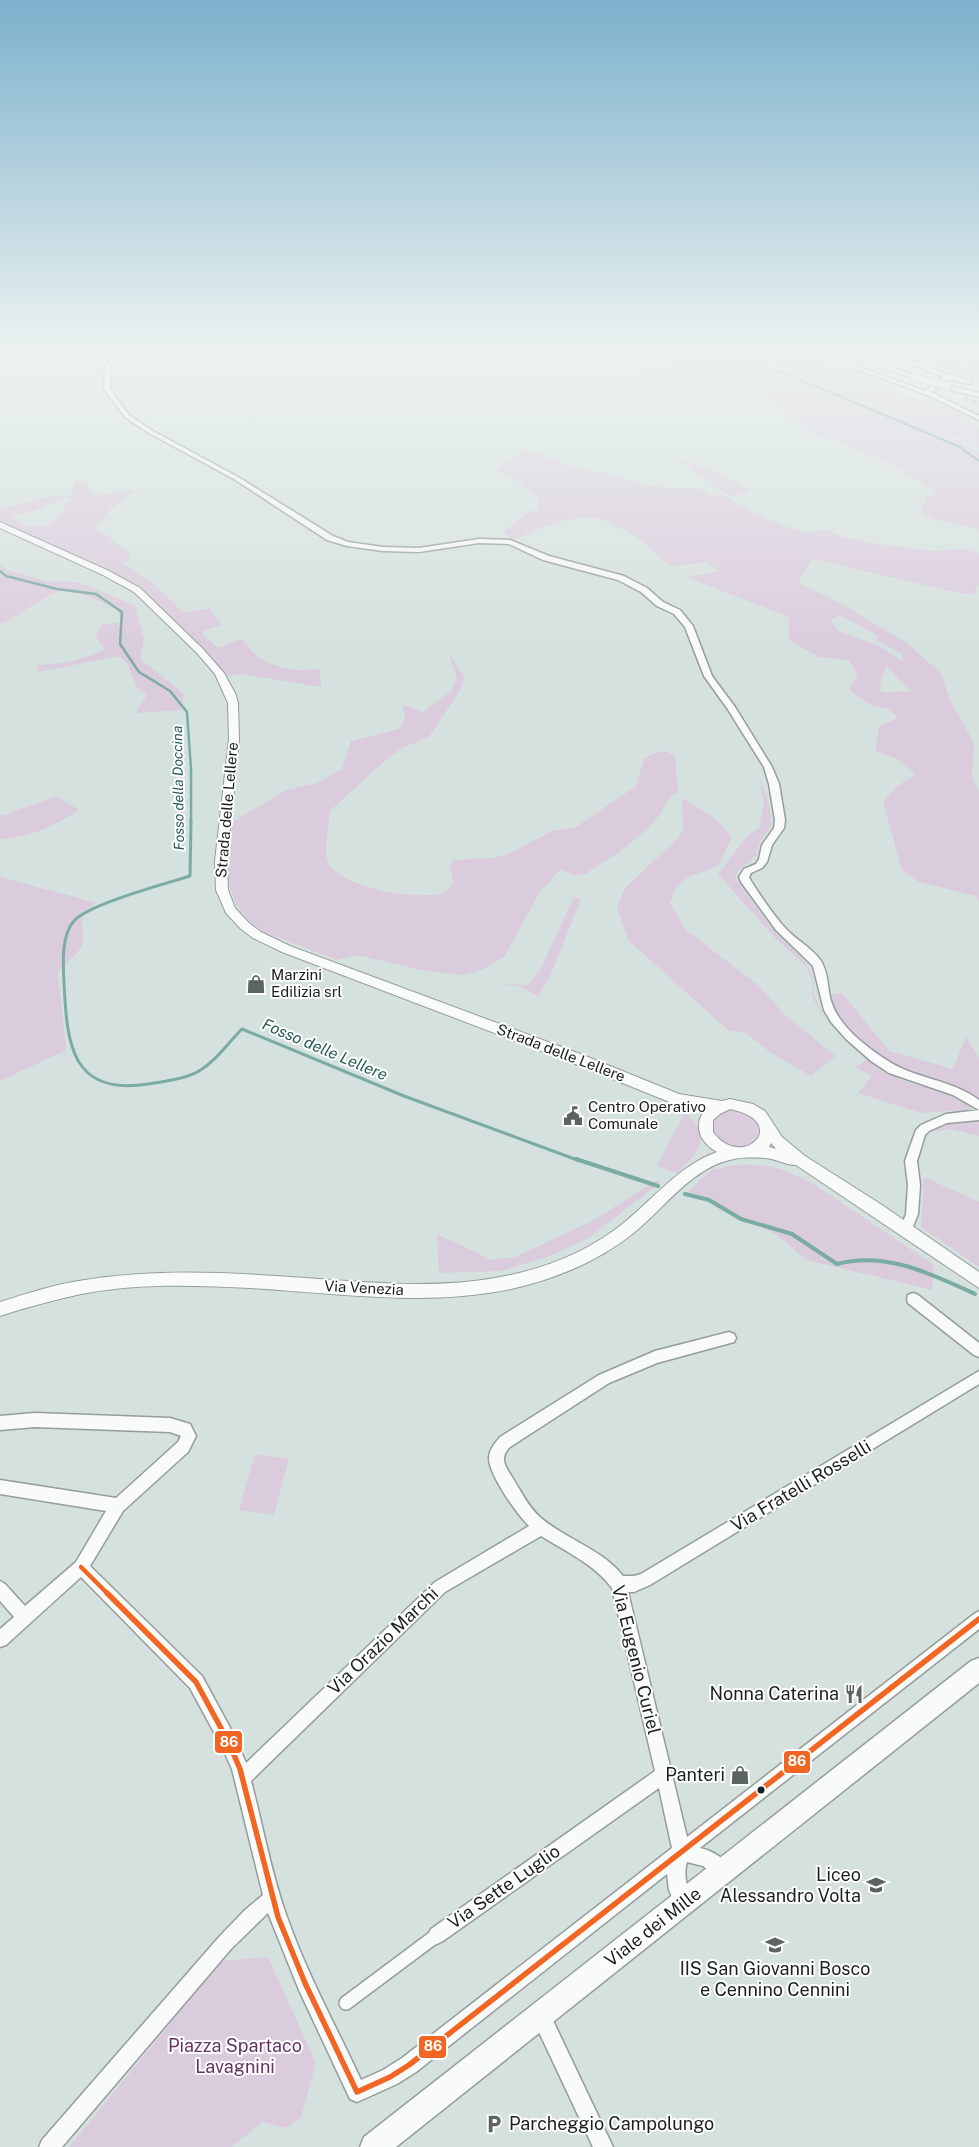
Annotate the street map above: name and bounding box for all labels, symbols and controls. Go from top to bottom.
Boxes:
water label: Fosso della Doccina [169,726,187,850]
street label: Strada delle Lellere [212,741,241,879]
place label: Marzini Edilizia srl [271,966,342,1000]
shop icon: Marzini Edilizia srl [245,973,267,995]
water label: Fosso delle Lellere [259,1015,391,1085]
street label: Strada delle Lellere [495,1020,628,1085]
place label: Centro Operativo Comunale [588,1098,706,1132]
public building icon: Centro Operativo Comunale [562,1105,584,1127]
street label: Via Venezia [324,1277,404,1298]
street label: Via Fratelli Rosselli [727,1435,875,1536]
street label: Via Orazio Marchi [323,1583,442,1699]
street label: Via Eugenio Curiel [608,1583,665,1737]
place label: Nonna Caterina [710,1683,839,1704]
restaurant icon: Nonna Caterina [843,1683,865,1705]
line badge: 86 [214,1730,243,1754]
text: 86 [220,1734,238,1750]
line badge: 86 [783,1750,811,1774]
text: 86 [788,1753,806,1769]
place label: Panteri [665,1764,725,1785]
shop icon: Panteri [729,1764,751,1786]
unlabelled marker [756,1785,766,1795]
street label: Via Sette Luglio [444,1840,564,1933]
place label: Liceo Alessandro Volta [720,1864,861,1906]
school or university icon: Liceo Alessandro Volta [865,1874,887,1896]
street label: Viale dei Mille [600,1883,705,1971]
school or university icon: IIS San Giovanni Bosco e Cennino Cennini [764,1934,786,1956]
place label: IIS San Giovanni Bosco e Cennino Cennini [680,1958,870,2000]
park label: Piazza Spartaco Lavagnini [168,2035,302,2077]
line badge: 86 [418,2035,447,2059]
text: 86 [424,2038,442,2054]
parking icon: Parcheggio Campolungo [483,2113,505,2135]
place label: Parcheggio Campolungo [509,2113,714,2134]

